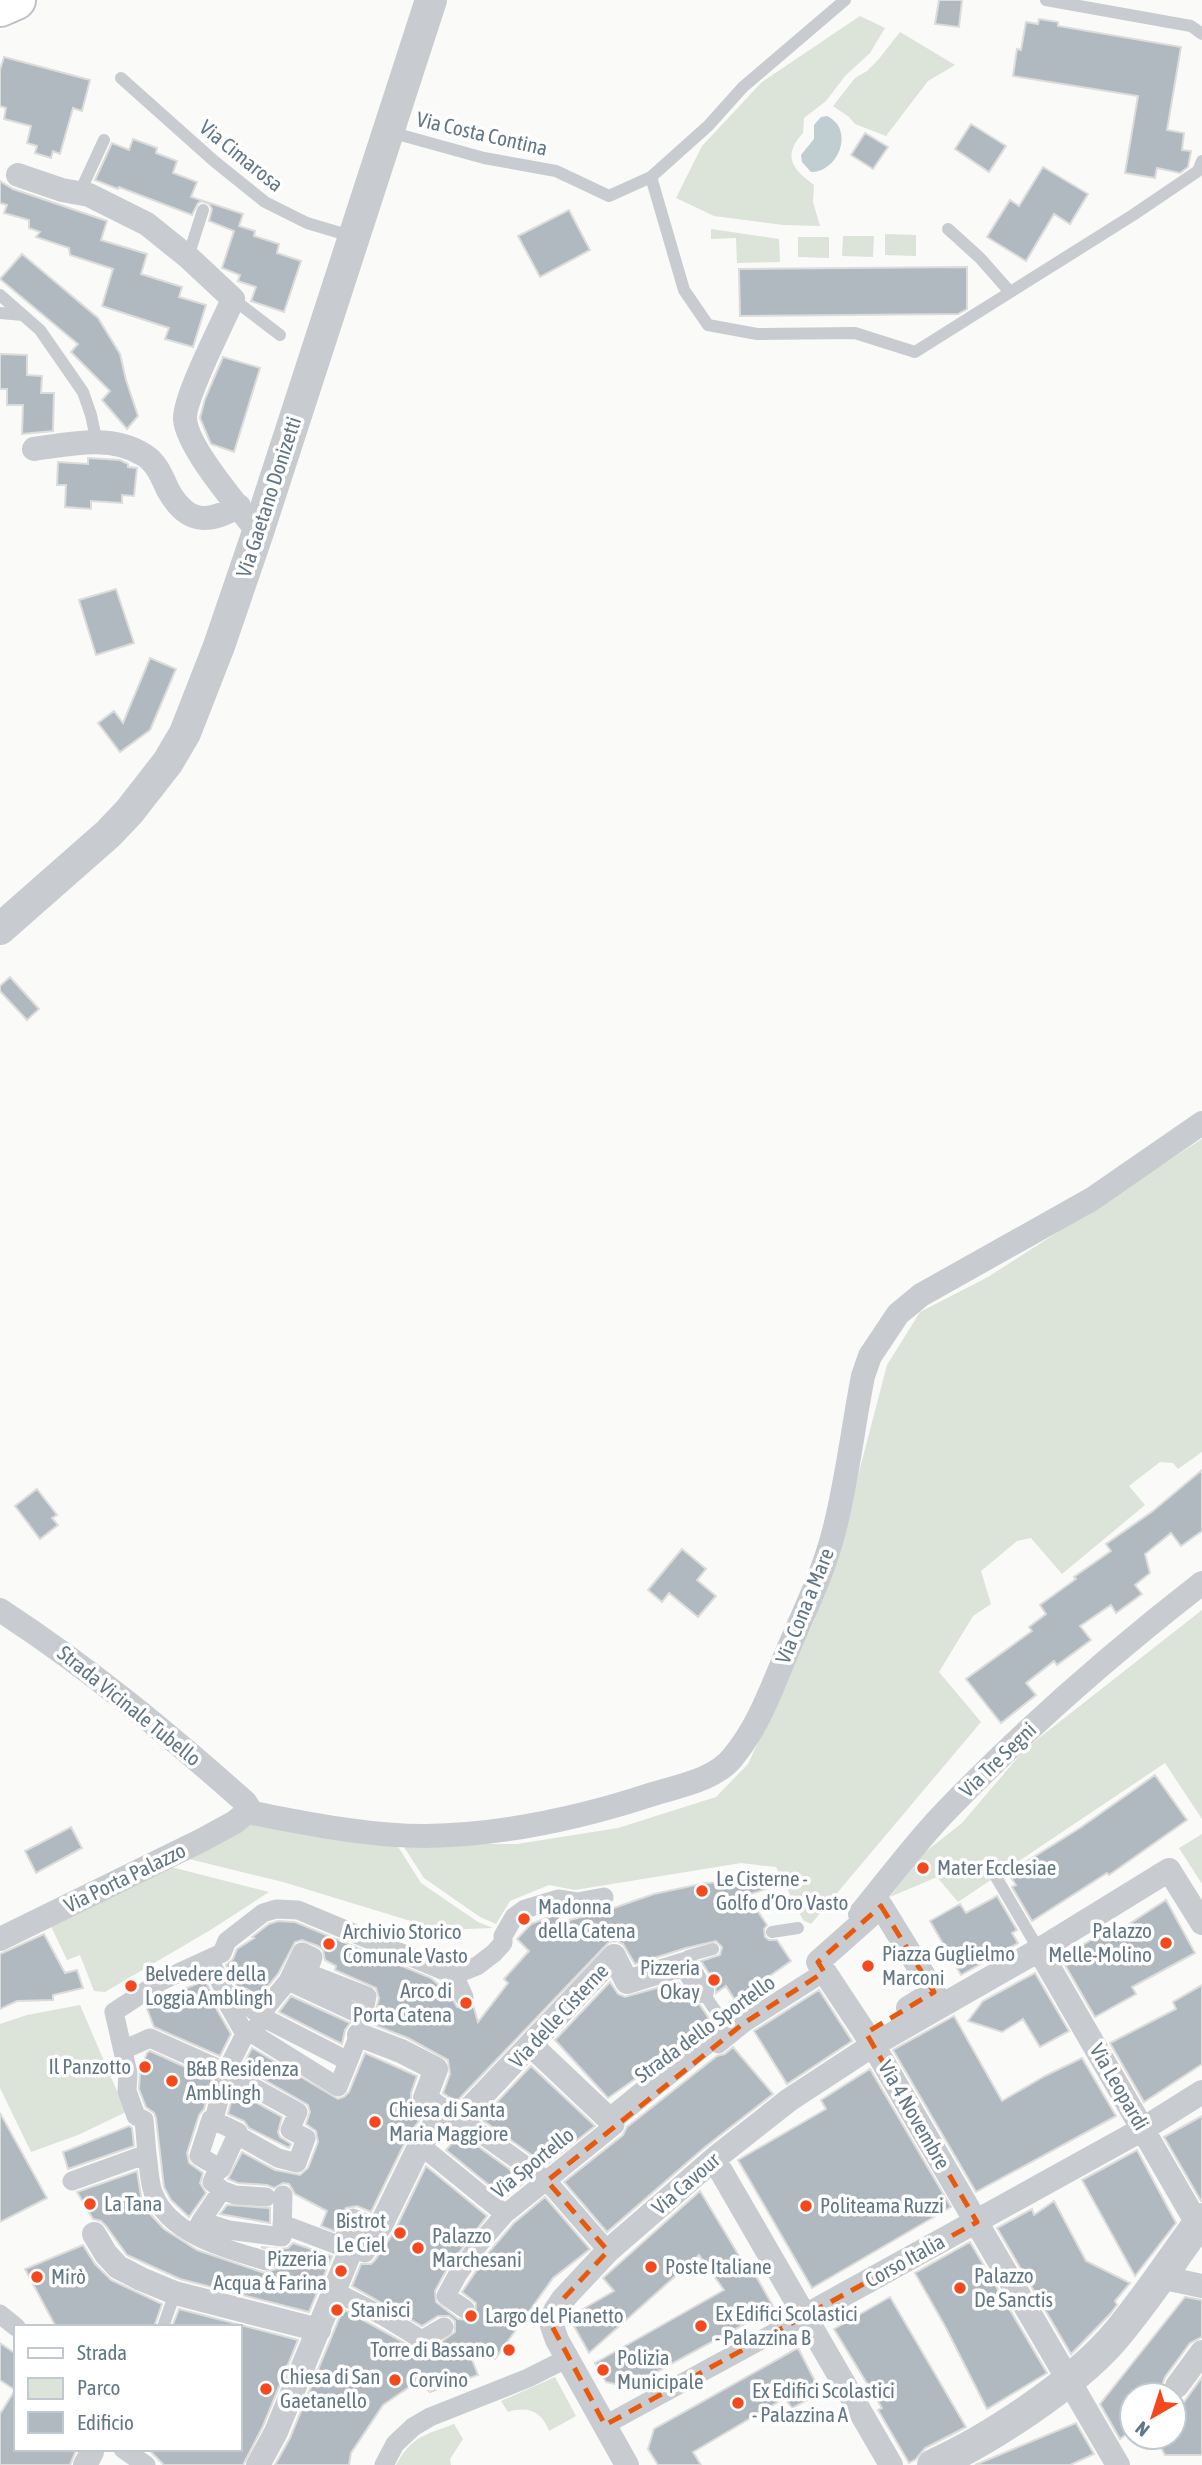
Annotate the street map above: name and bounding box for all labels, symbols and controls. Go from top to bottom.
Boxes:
street label: Via Costa Contina [414,106,550,160]
street label: Via Cimarosa [195,114,288,196]
street label: Via Gaetano Donizetti [231,413,305,580]
street label: Via Cona a Mare [770,1545,838,1667]
street label: Strada Vicinale Tubello [53,1640,206,1770]
street label: Via Tre Segni [954,1717,1040,1802]
street label: Via Porta Palazzo [60,1837,189,1917]
place label: Mater Ecclesiae [937,1855,1056,1879]
marker: Mater Ecclesiae [915,1860,931,1876]
place label: Le Cisterne - Golfo d’Oro Vasto [716,1866,848,1914]
marker: Le Cisterne - Golfo d’Oro Vasto [694,1883,710,1899]
place label: Madonna della Catena [538,1894,636,1942]
marker: Madonna della Catena [516,1911,532,1927]
place label: Palazzo Melle-Molino [1048,1918,1152,1966]
place label: Archivio Storico Comunale Vasto [343,1919,468,1967]
marker: Palazzo Melle-Molino [1158,1935,1174,1951]
marker: Archivio Storico Comunale Vasto [321,1936,337,1952]
place label: Piazza Guglielmo Marconi [882,1941,1015,1989]
place label: Pizzeria Okay [640,1955,700,2003]
street label: Via delle Cisterne [504,1958,613,2072]
marker: Piazza Guglielmo Marconi [860,1958,876,1974]
place label: Belvedere della Loggia Amblingh [145,1961,273,2009]
street label: Strada dello Sportello [630,1969,779,2087]
marker: Pizzeria Okay [706,1972,722,1988]
marker: Belvedere della Loggia Amblingh [123,1978,139,1994]
place label: Arco di Porta Catena [353,1978,452,2026]
marker: Arco di Porta Catena [458,1995,474,2011]
street label: Via Leopardi [1086,2039,1154,2134]
place label: Il Panzotto [48,2054,131,2078]
place label: B&B Residenza Amblingh [186,2056,299,2104]
street label: Via 4 Novembre [874,2056,956,2173]
marker: Il Panzotto [137,2059,153,2075]
marker: B&B Residenza Amblingh [164,2073,180,2089]
place label: Chiesa di Santa Maria Maggiore [389,2097,508,2145]
marker: Chiesa di Santa Maria Maggiore [367,2114,383,2130]
street label: Via Sportello [487,2122,578,2203]
street label: Via Cavour [647,2147,725,2219]
place label: La Tana [104,2191,162,2215]
place label: Politeama Ruzzi [820,2193,944,2217]
marker: La Tana [82,2196,98,2212]
marker: Politeama Ruzzi [798,2198,814,2214]
place label: Bistrot Le Ciel [336,2208,386,2256]
place label: Palazzo Marchesani [432,2223,522,2271]
marker: Bistrot Le Ciel [392,2225,408,2241]
street label: Corso Italia [861,2229,948,2292]
marker: Palazzo Marchesani [410,2240,426,2256]
place label: Pizzeria Acqua & Farina [214,2246,327,2294]
place label: Poste Italiane [665,2254,772,2278]
marker: Poste Italiane [643,2259,659,2275]
marker: Pizzeria Acqua & Farina [333,2263,349,2279]
place label: Palazzo De Sanctis [974,2263,1053,2311]
place label: Mirò [51,2264,86,2288]
marker: Mirò [29,2269,45,2285]
marker: Palazzo De Sanctis [952,2280,968,2296]
place label: Stanisci [351,2297,411,2321]
place label: Ex Edifici Scolastici - Palazzina B [715,2301,858,2349]
marker: Stanisci [329,2302,345,2318]
place label: Largo del Pianetto [485,2303,624,2327]
marker: Largo del Pianetto [463,2308,479,2324]
marker: Ex Edifici Scolastici - Palazzina B [693,2318,709,2334]
legend [14,2325,242,2451]
place label: Torre di Bassano [370,2337,495,2361]
text: Strada [77,2340,127,2364]
marker: Torre di Bassano [501,2342,517,2358]
place label: Polizia Municipale [617,2345,703,2393]
marker: Polizia Municipale [595,2362,611,2378]
place label: Chiesa di San Gaetanello [280,2364,381,2412]
place label: Corvino [409,2367,468,2391]
marker: Corvino [387,2372,403,2388]
text: Parco [77,2375,120,2399]
place label: Ex Edifici Scolastici - Palazzina A [752,2378,895,2426]
marker: Chiesa di San Gaetanello [258,2381,274,2397]
north arrow [1118,2381,1188,2451]
marker: Ex Edifici Scolastici - Palazzina A [730,2395,746,2411]
text: Edificio [77,2410,134,2434]
text: N [1131,2417,1154,2441]

